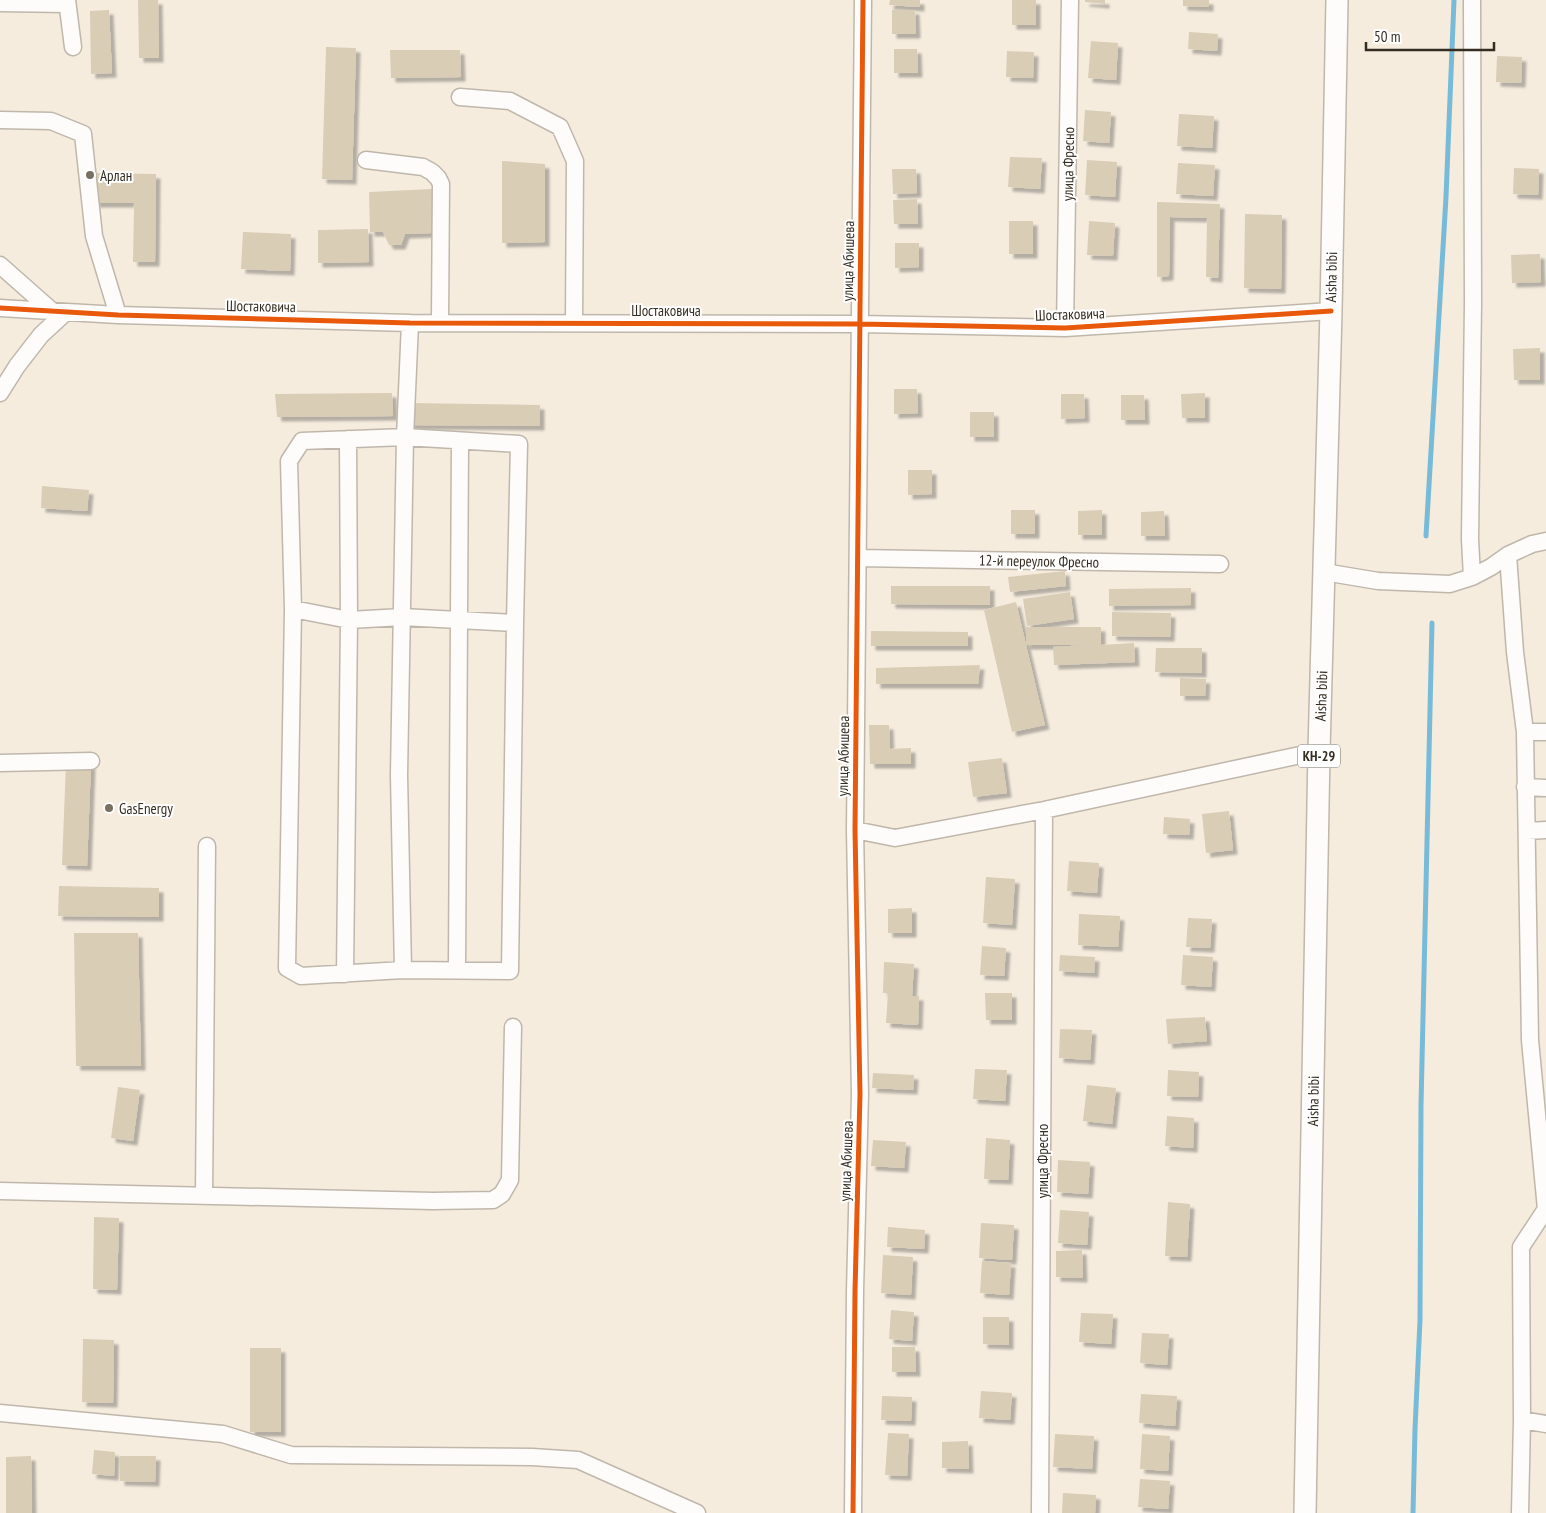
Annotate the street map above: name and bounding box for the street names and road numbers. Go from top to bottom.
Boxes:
street label: улица Фресно [1058,127,1078,201]
street label: улица Абишева [838,220,858,302]
street label: Aisha bibi [1321,251,1341,303]
street label: Шостаковича [226,296,296,316]
street label: Шостаковича [631,301,701,320]
street label: Шостаковича [1035,303,1105,325]
street label: 12-й переулок Фресно [979,550,1099,572]
street label: Aisha bibi [1311,670,1331,722]
street label: улица Абишева [833,715,853,797]
road number: КН-29 [1298,744,1340,768]
street label: Aisha bibi [1303,1075,1323,1127]
street label: улица Абишева [835,1120,857,1202]
street label: улица Фресно [1033,1124,1052,1198]

